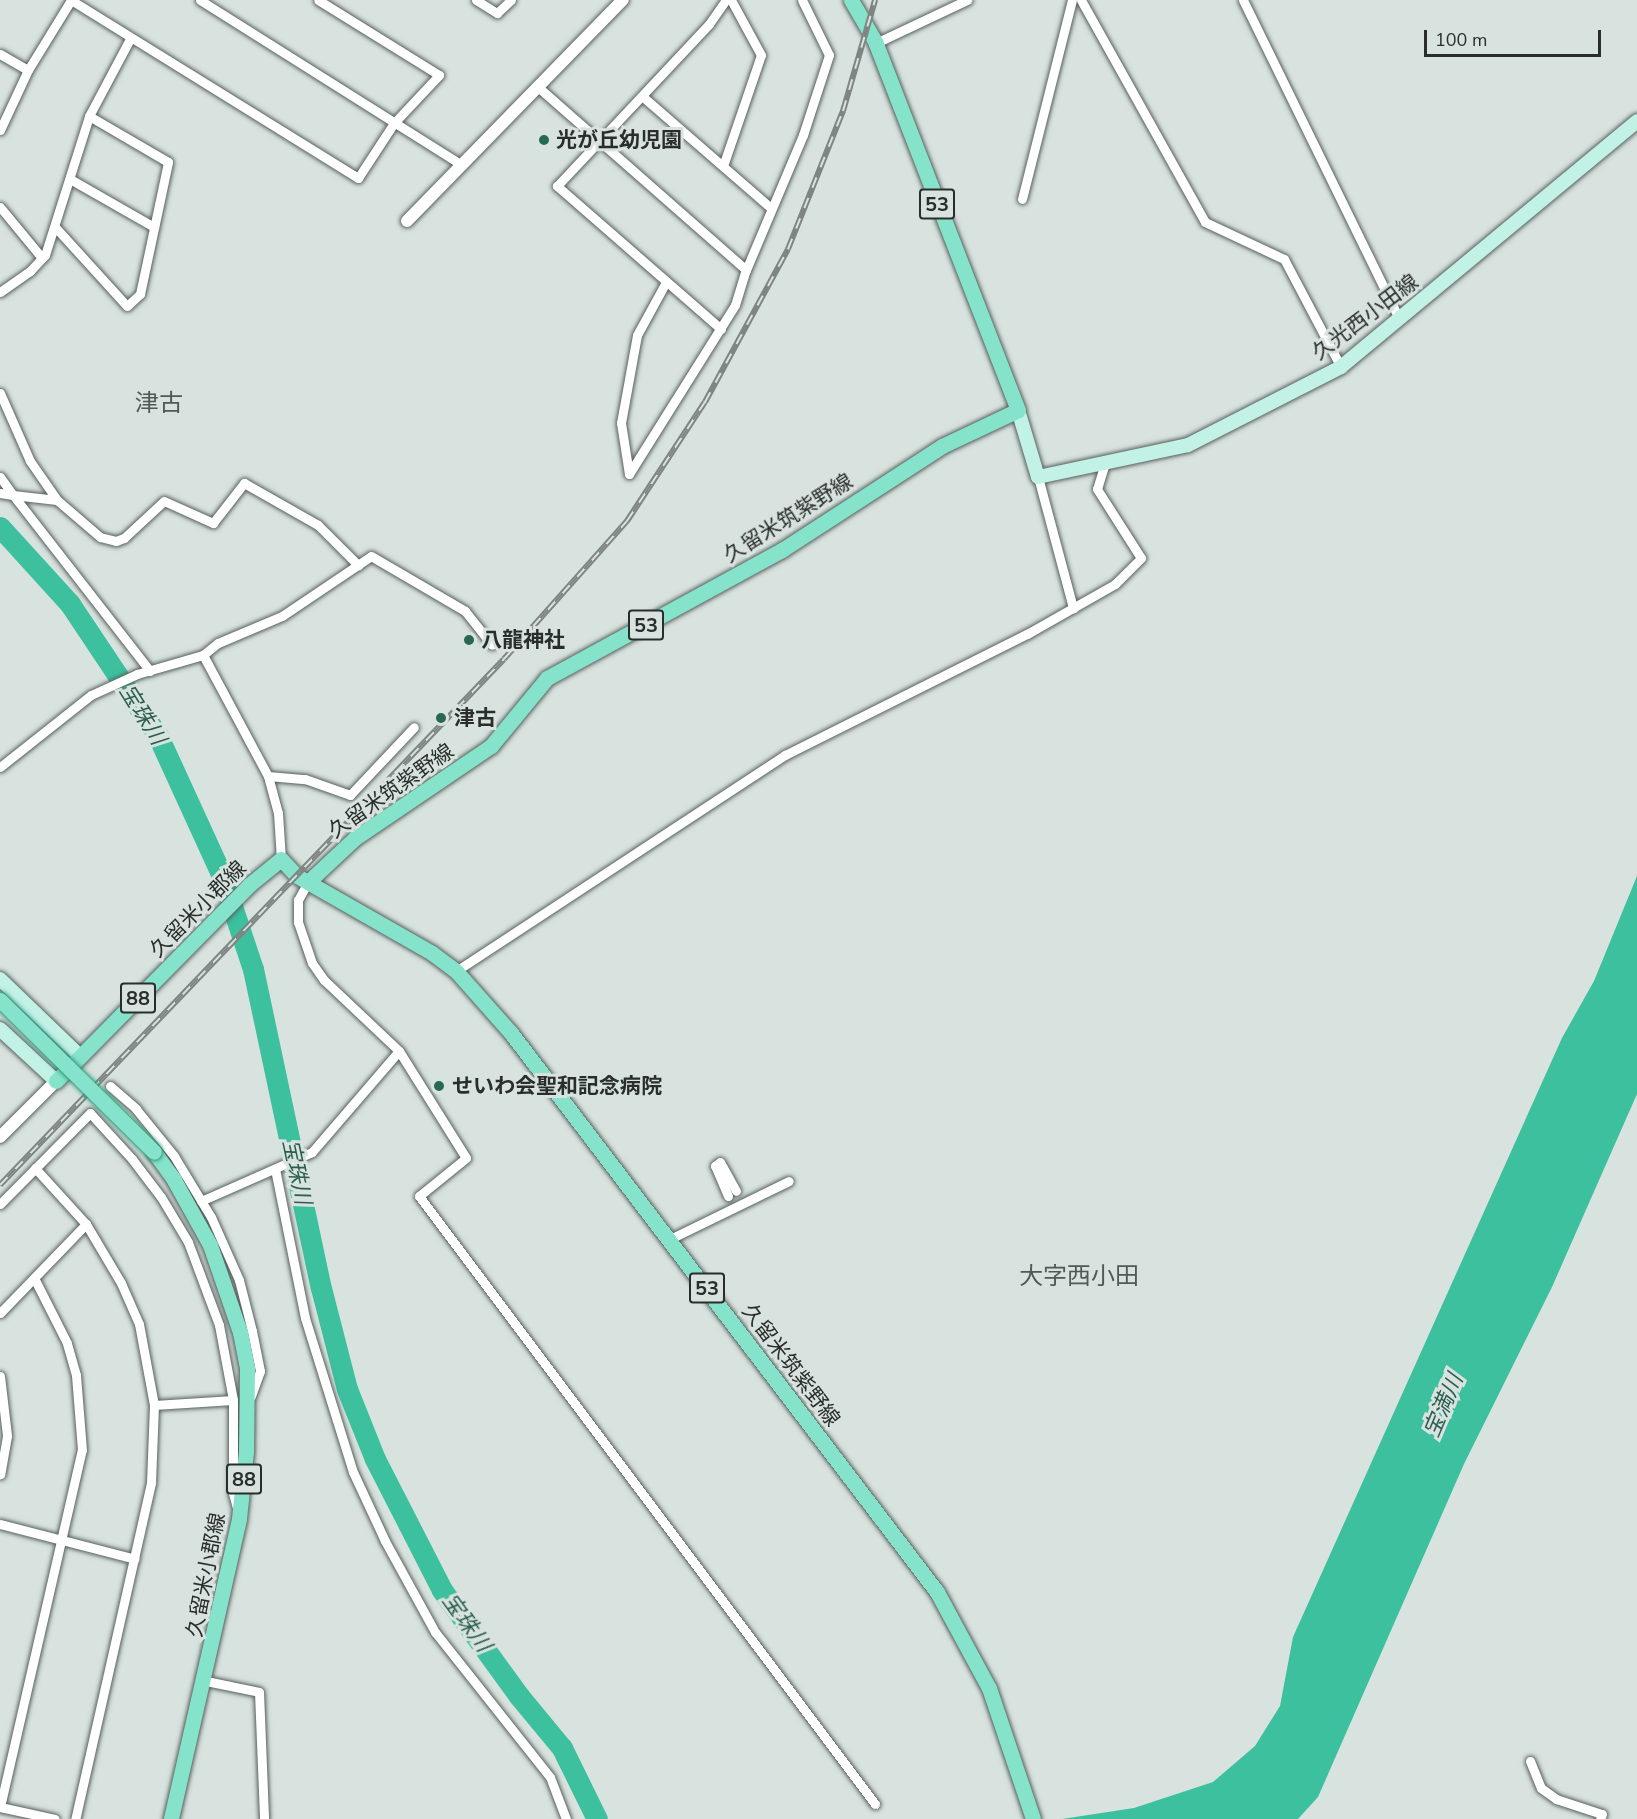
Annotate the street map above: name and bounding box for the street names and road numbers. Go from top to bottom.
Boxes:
road number: 53 [919,187,955,221]
street label: 久光西小田線 [1307,269,1423,365]
street label: 久留米筑紫野線 [719,468,857,568]
road number: 53 [628,608,664,642]
street label: 久留米筑紫野線 [324,739,458,843]
street label: 久留米小郡線 [145,856,251,962]
road number: 88 [120,981,156,1015]
road number: 53 [689,1271,725,1305]
street label: 久留米筑紫野線 [737,1299,845,1431]
road number: 88 [226,1462,262,1496]
street label: 久留米小郡線 [182,1511,230,1639]

